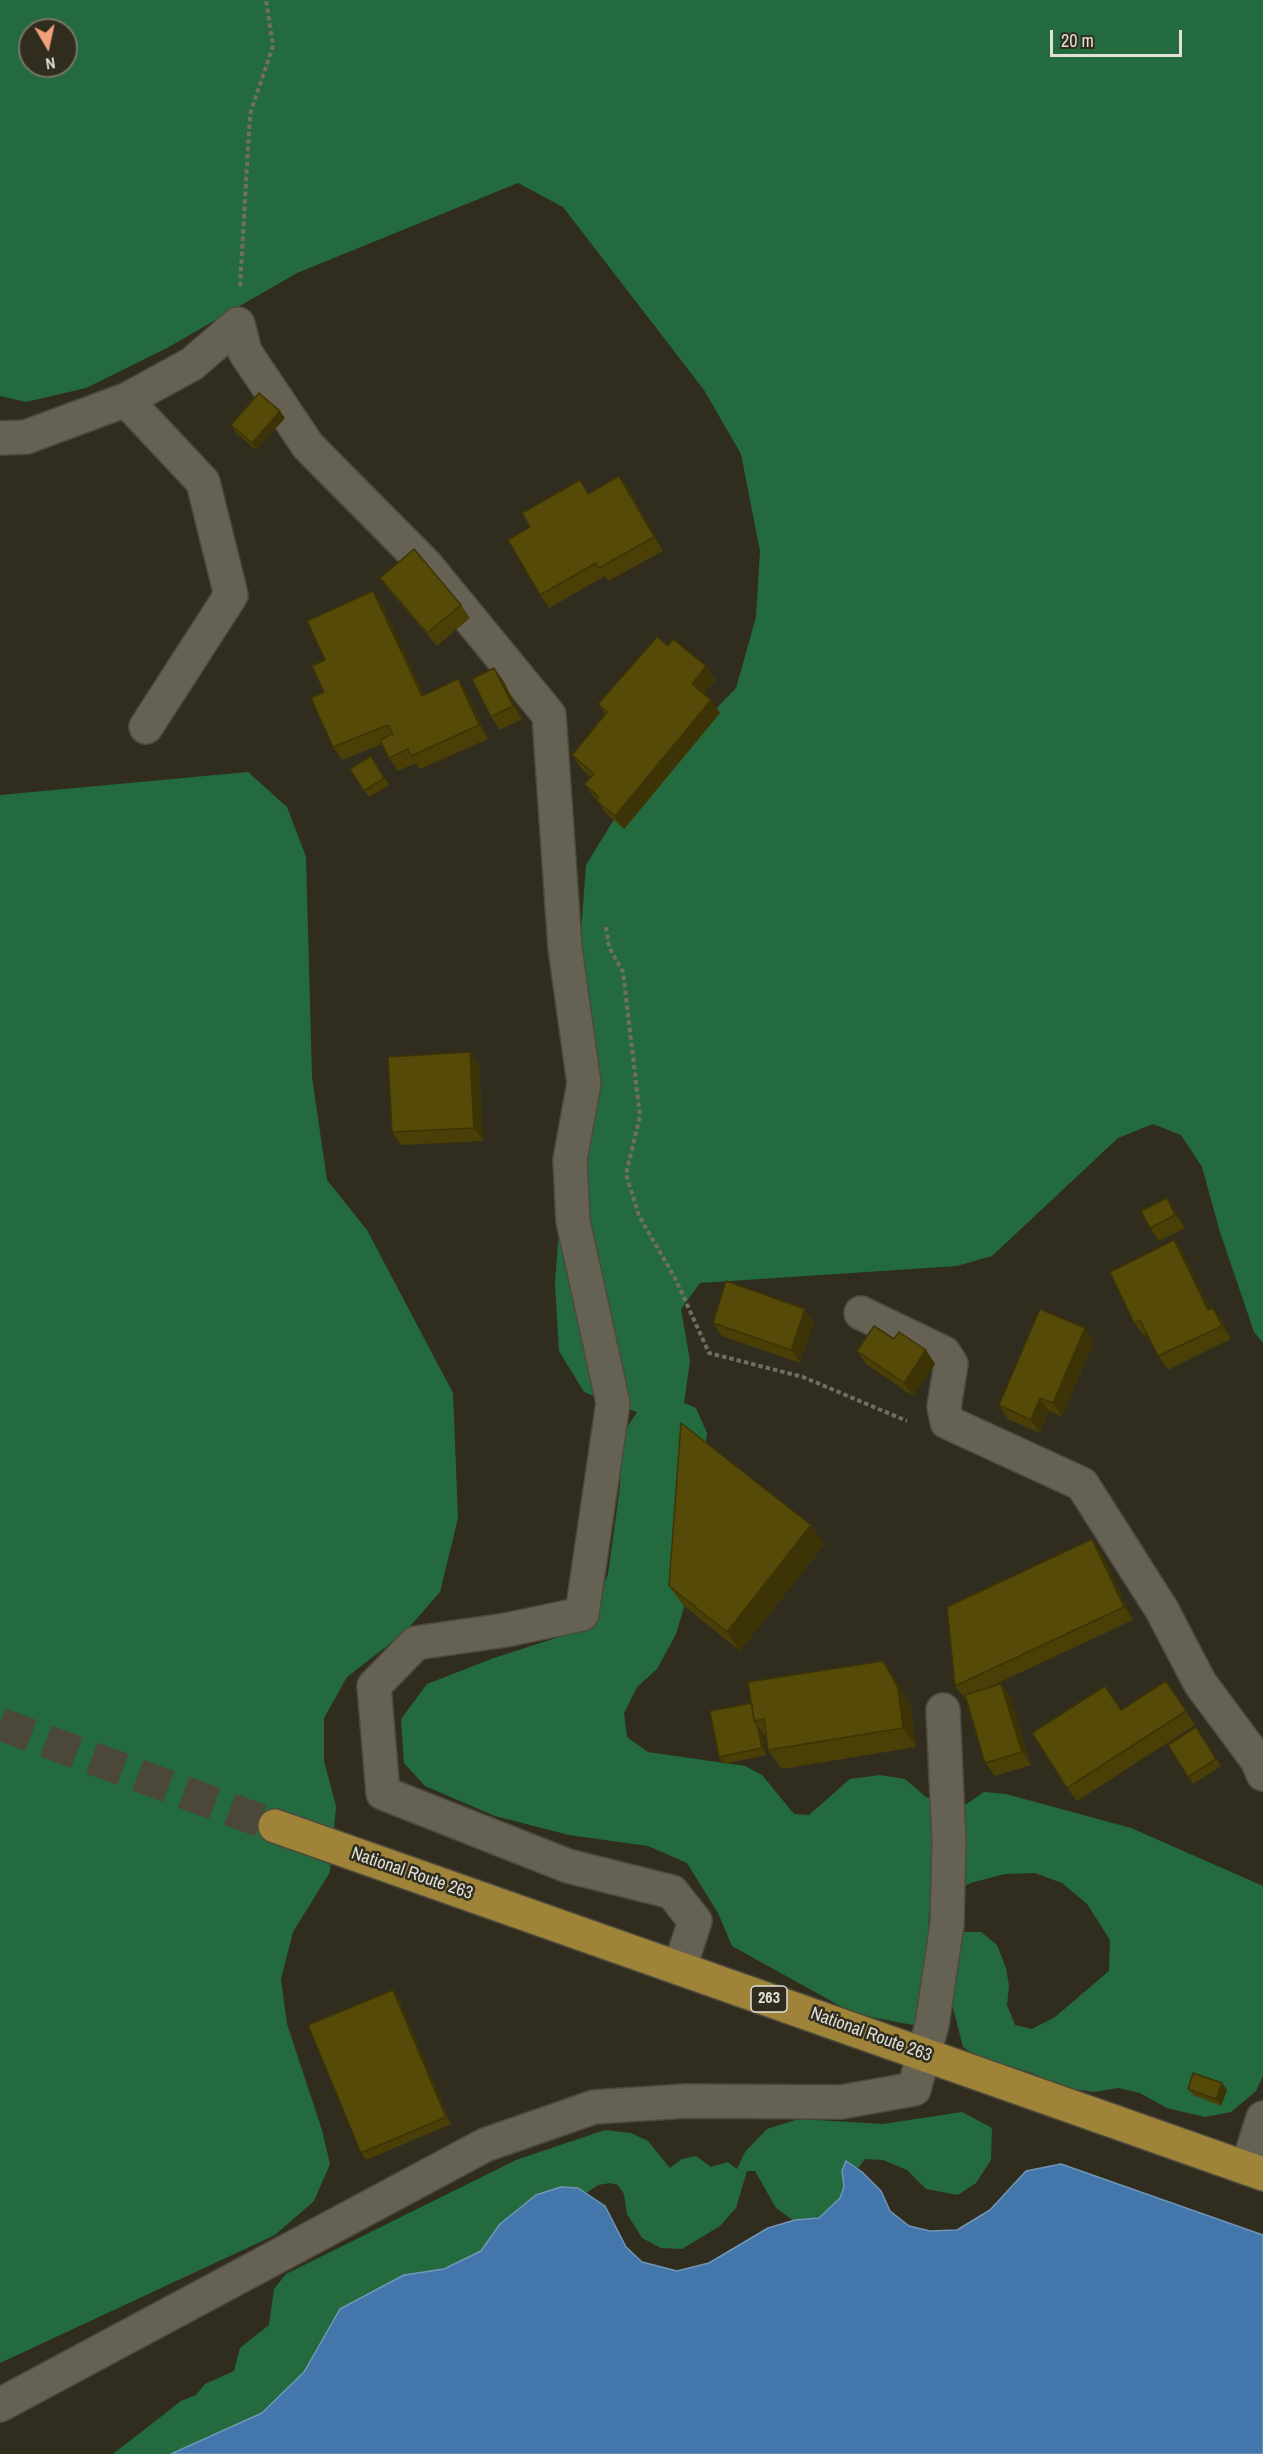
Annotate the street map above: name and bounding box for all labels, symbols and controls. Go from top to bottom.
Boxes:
north arrow [18,18,78,78]
scale bar [1053,18,1185,56]
text: 20 m [1061,28,1094,53]
text: N [44,52,57,75]
street label: National Route 263 [348,1843,476,1905]
road number: 263 [751,1986,787,2012]
street label: National Route 263 [808,2003,934,2067]

